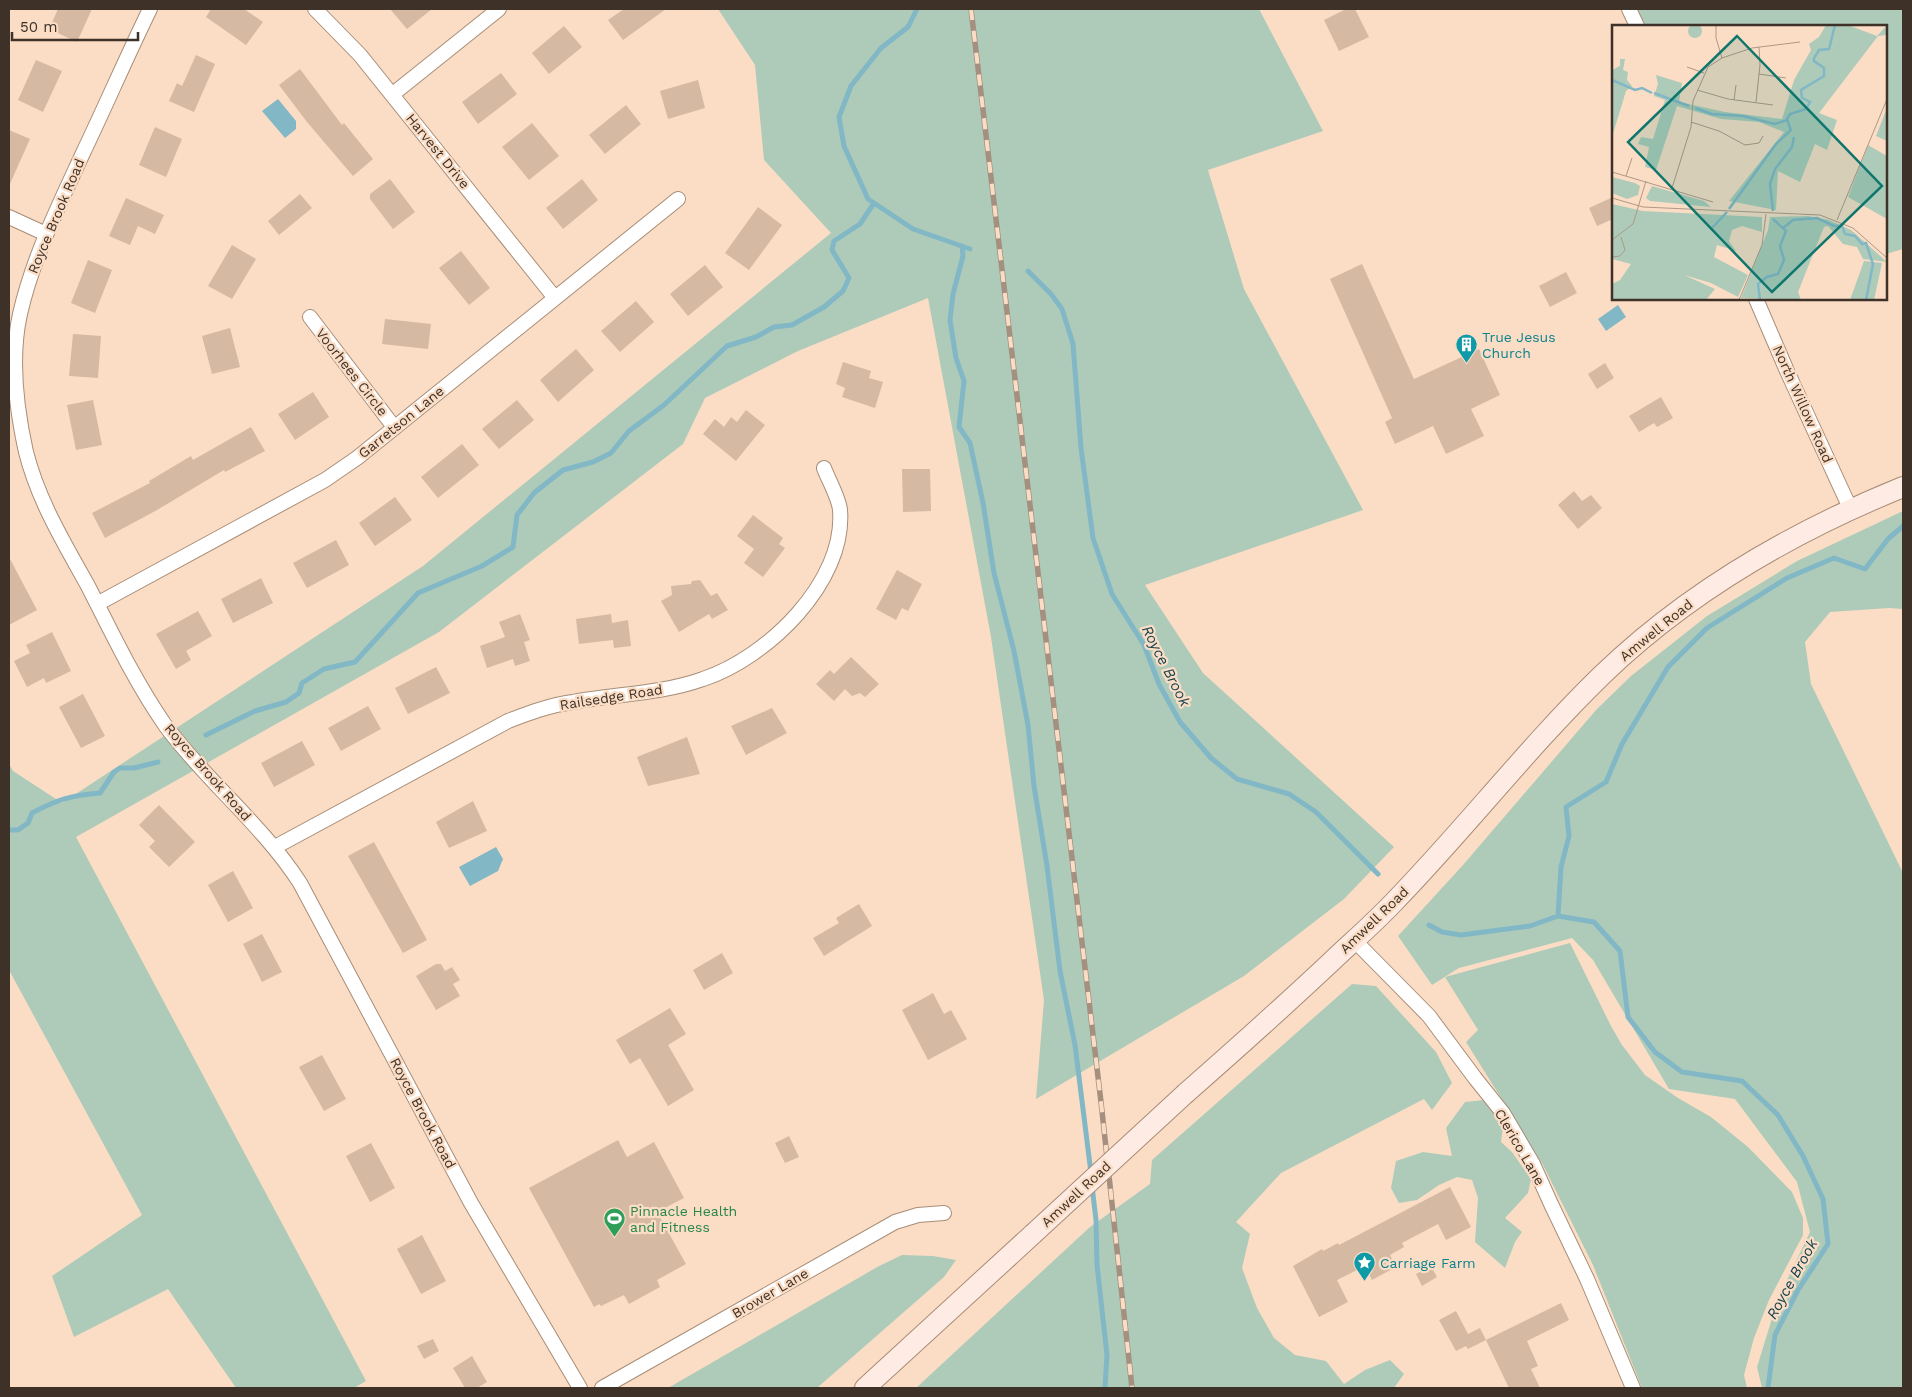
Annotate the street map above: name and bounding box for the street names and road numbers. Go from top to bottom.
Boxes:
street label: Harvest Drive [403,110,473,192]
street label: Royce Brook Road [25,156,87,276]
street label: Voorhees Circle [313,325,391,419]
street label: North Willow Road [1770,343,1836,465]
street label: Garretson Lane [355,383,447,461]
street label: Amwell Road [1616,596,1696,664]
street label: Railsedge Road [558,681,664,713]
street label: Royce Brook Road [162,720,254,824]
street label: Amwell Road [1336,883,1412,957]
street label: Royce Brook Road [387,1055,459,1171]
street label: Clerico Lane [1492,1106,1548,1188]
street label: Amwell Road [1038,1158,1114,1230]
street label: Brower Lane [729,1265,811,1321]

